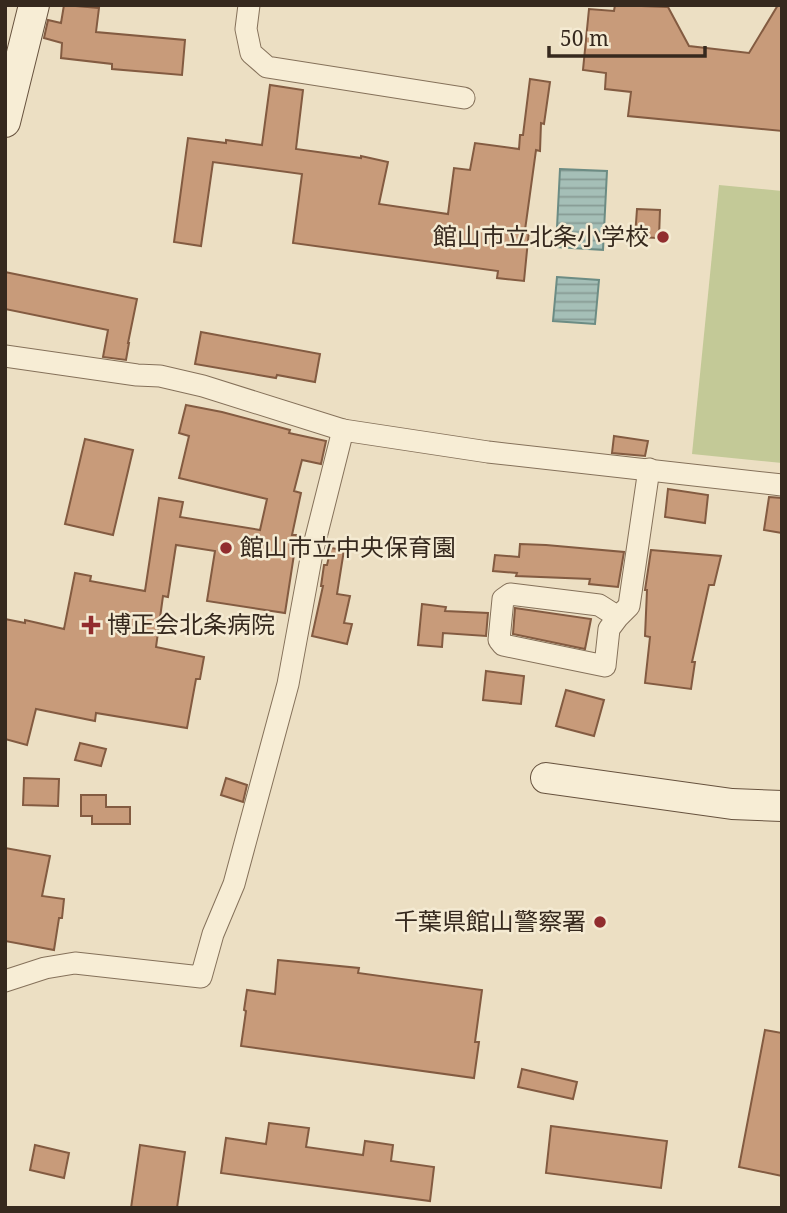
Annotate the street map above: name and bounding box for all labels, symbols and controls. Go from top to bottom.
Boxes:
scale bar [549,14,705,58]
text: 50 m [560,24,609,52]
place label: 館山市立北条小学校 [433,219,649,252]
marker: 館山市立北条小学校 [655,229,671,245]
place label: 館山市立中央保育園 [240,530,456,563]
marker: 館山市立中央保育園 [218,540,234,556]
place label: 博正会北条病院 [107,607,275,640]
marker: 博正会北条病院 [81,615,101,635]
place label: 千葉県館山警察署 [394,904,586,937]
marker: 千葉県館山警察署 [592,914,608,930]

